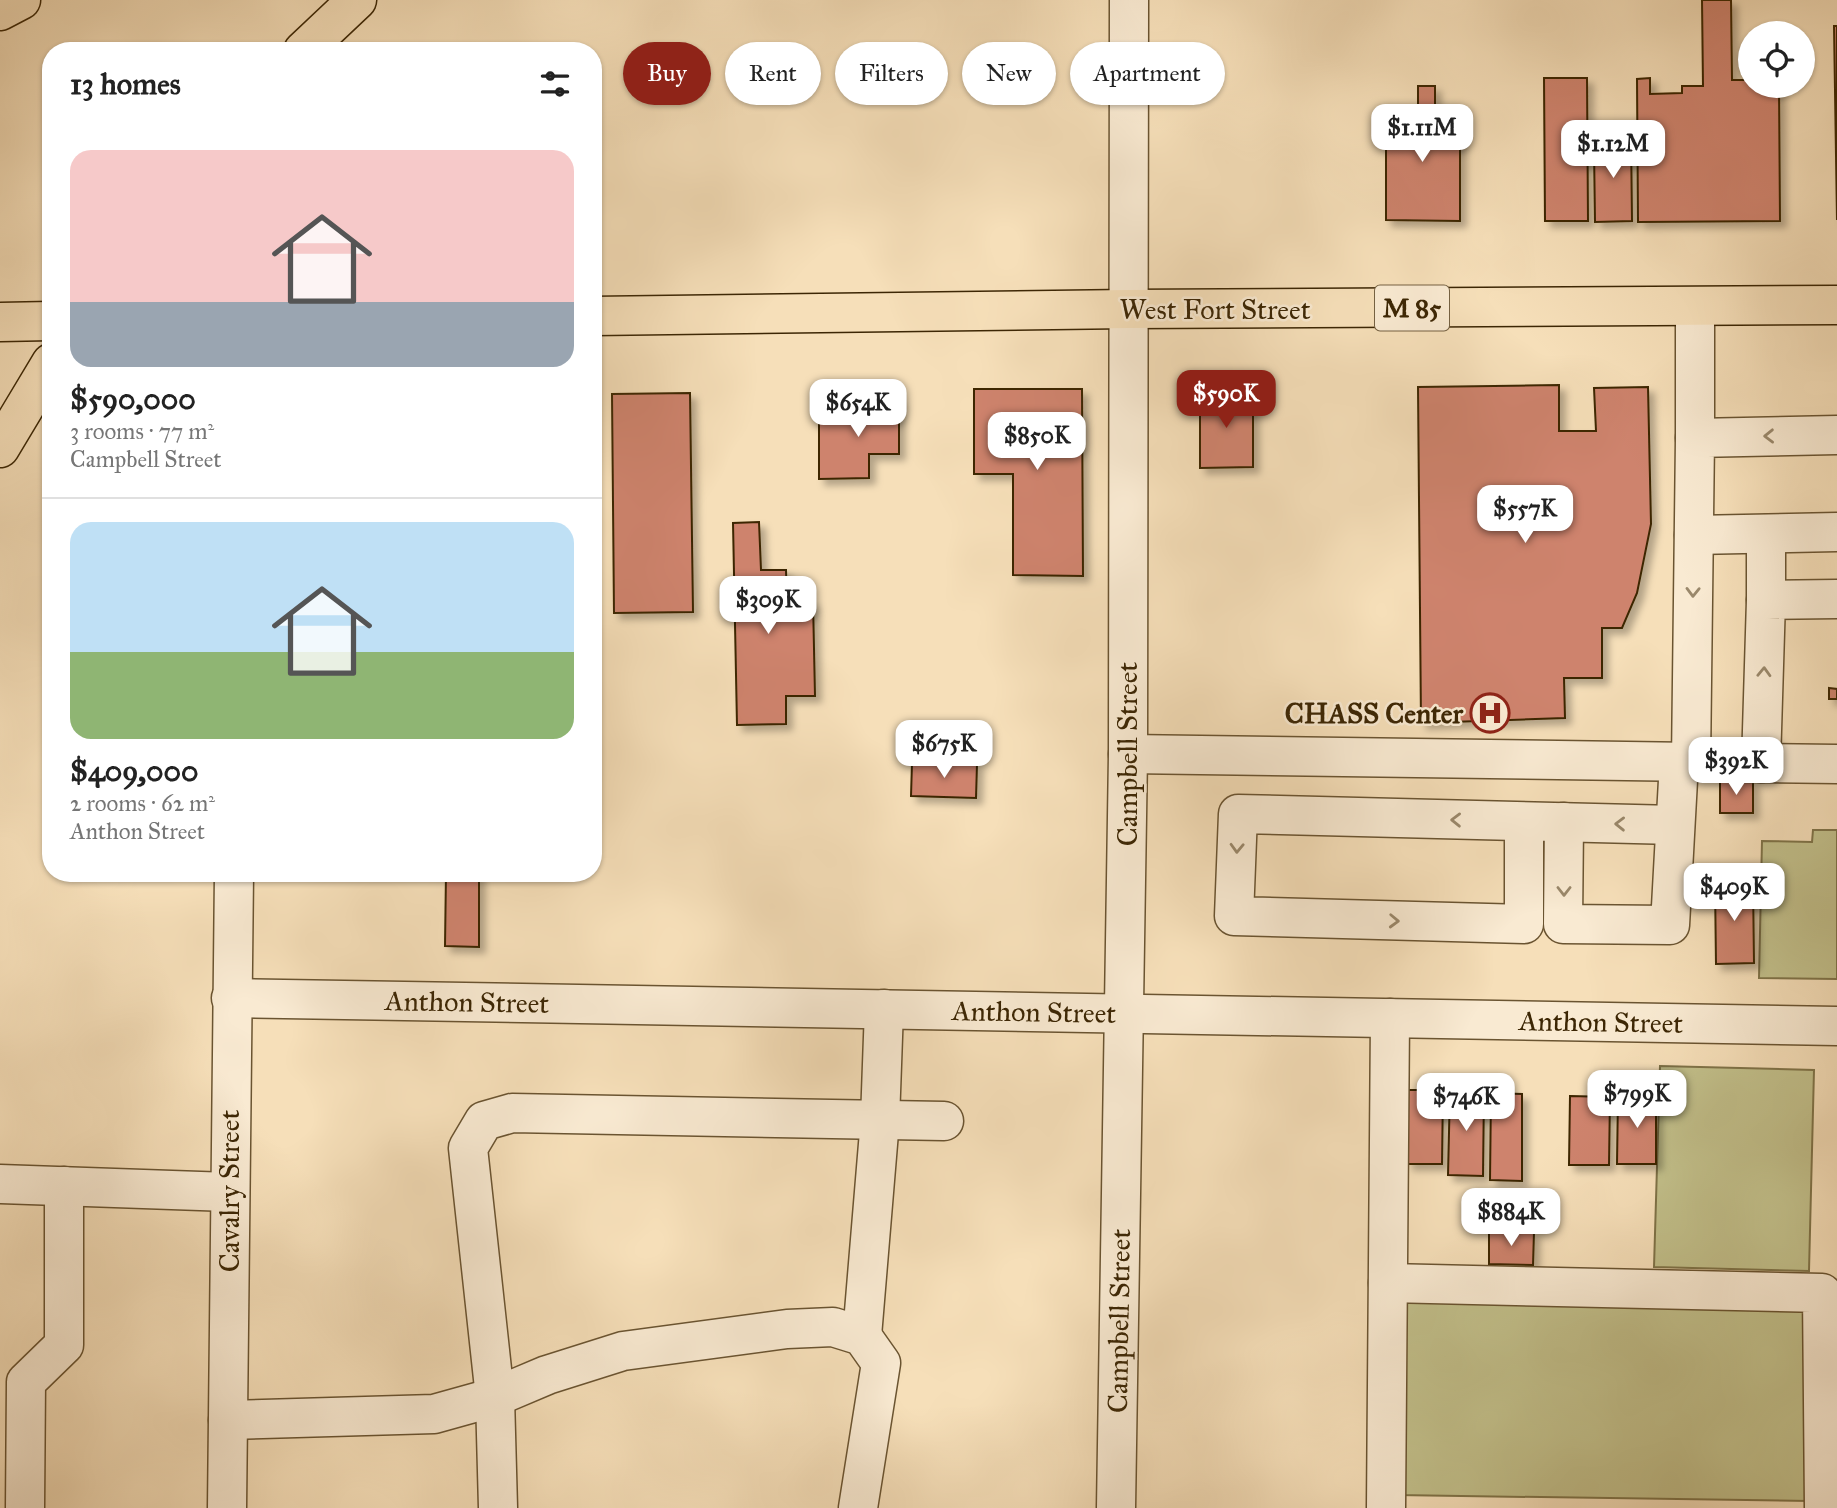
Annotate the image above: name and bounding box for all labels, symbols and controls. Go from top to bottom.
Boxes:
map controls [1738,21,1815,98]
button: locate [1738,21,1815,98]
chip: Buy [623,42,711,105]
chip: Rent [725,42,821,105]
chip: Filters [835,42,948,105]
chip: New [962,42,1056,105]
chip: Apartment [1070,42,1225,105]
icon: filters [536,65,574,103]
text: 13 homes [70,66,181,102]
pin: $1.11M [1365,104,1479,164]
text: $1.11M [1387,113,1457,141]
pin: $1.12M [1556,120,1670,180]
text: $1.12M [1577,129,1649,157]
icon: home [259,196,385,322]
road number: M 85 [1375,286,1449,330]
street label: West Fort Street [1119,292,1311,327]
pin: $590K [1177,370,1275,430]
text: $590K [1193,379,1259,407]
pin: $654K [809,380,907,439]
text: $590,000 [70,381,196,417]
text: $654K [826,388,890,416]
pin: $850K [988,412,1086,472]
text: 3 rooms · 77 m² [70,417,214,445]
text: $850K [1004,421,1070,449]
one-way arrow [1763,429,1774,444]
text: Campbell Street [70,445,222,473]
pin: $557K [1476,486,1574,545]
text: $557K [1493,494,1557,522]
icon: home [259,568,385,694]
pin: $309K [719,576,817,636]
text: $309K [735,585,801,613]
one-way arrow [1686,587,1701,598]
street label: Campbell Street [1110,662,1145,846]
one-way arrow [1756,667,1772,677]
hospital icon: CHASS Center [1469,692,1511,734]
place label: CHASS Center [1285,696,1463,731]
pin: $675K [895,720,993,780]
text: $675K [912,729,976,757]
pin: $392K [1687,738,1785,797]
text: $392K [1704,746,1768,774]
text: $409,000 [70,753,198,789]
text: 2 rooms · 62 m² [70,789,215,817]
one-way arrow [1450,812,1461,828]
one-way arrow [1614,816,1625,831]
text: Anthon Street [70,817,205,845]
one-way arrow [1229,843,1244,854]
pin: $409K [1685,864,1783,923]
text: $409K [1700,872,1768,900]
one-way arrow [1556,886,1572,896]
one-way arrow [1388,913,1399,928]
street label: Anthon Street [384,983,550,1021]
street label: Anthon Street [951,993,1117,1031]
street label: Anthon Street [1518,1003,1684,1041]
pin: $799K [1588,1070,1686,1130]
pin: $746K [1417,1074,1515,1133]
text: $799K [1603,1079,1671,1107]
text: $746K [1433,1082,1499,1110]
street label: Cavalry Street [212,1110,247,1272]
pin: $884K [1462,1188,1560,1248]
text: $884K [1477,1197,1545,1225]
street label: Campbell Street [1100,1228,1138,1414]

